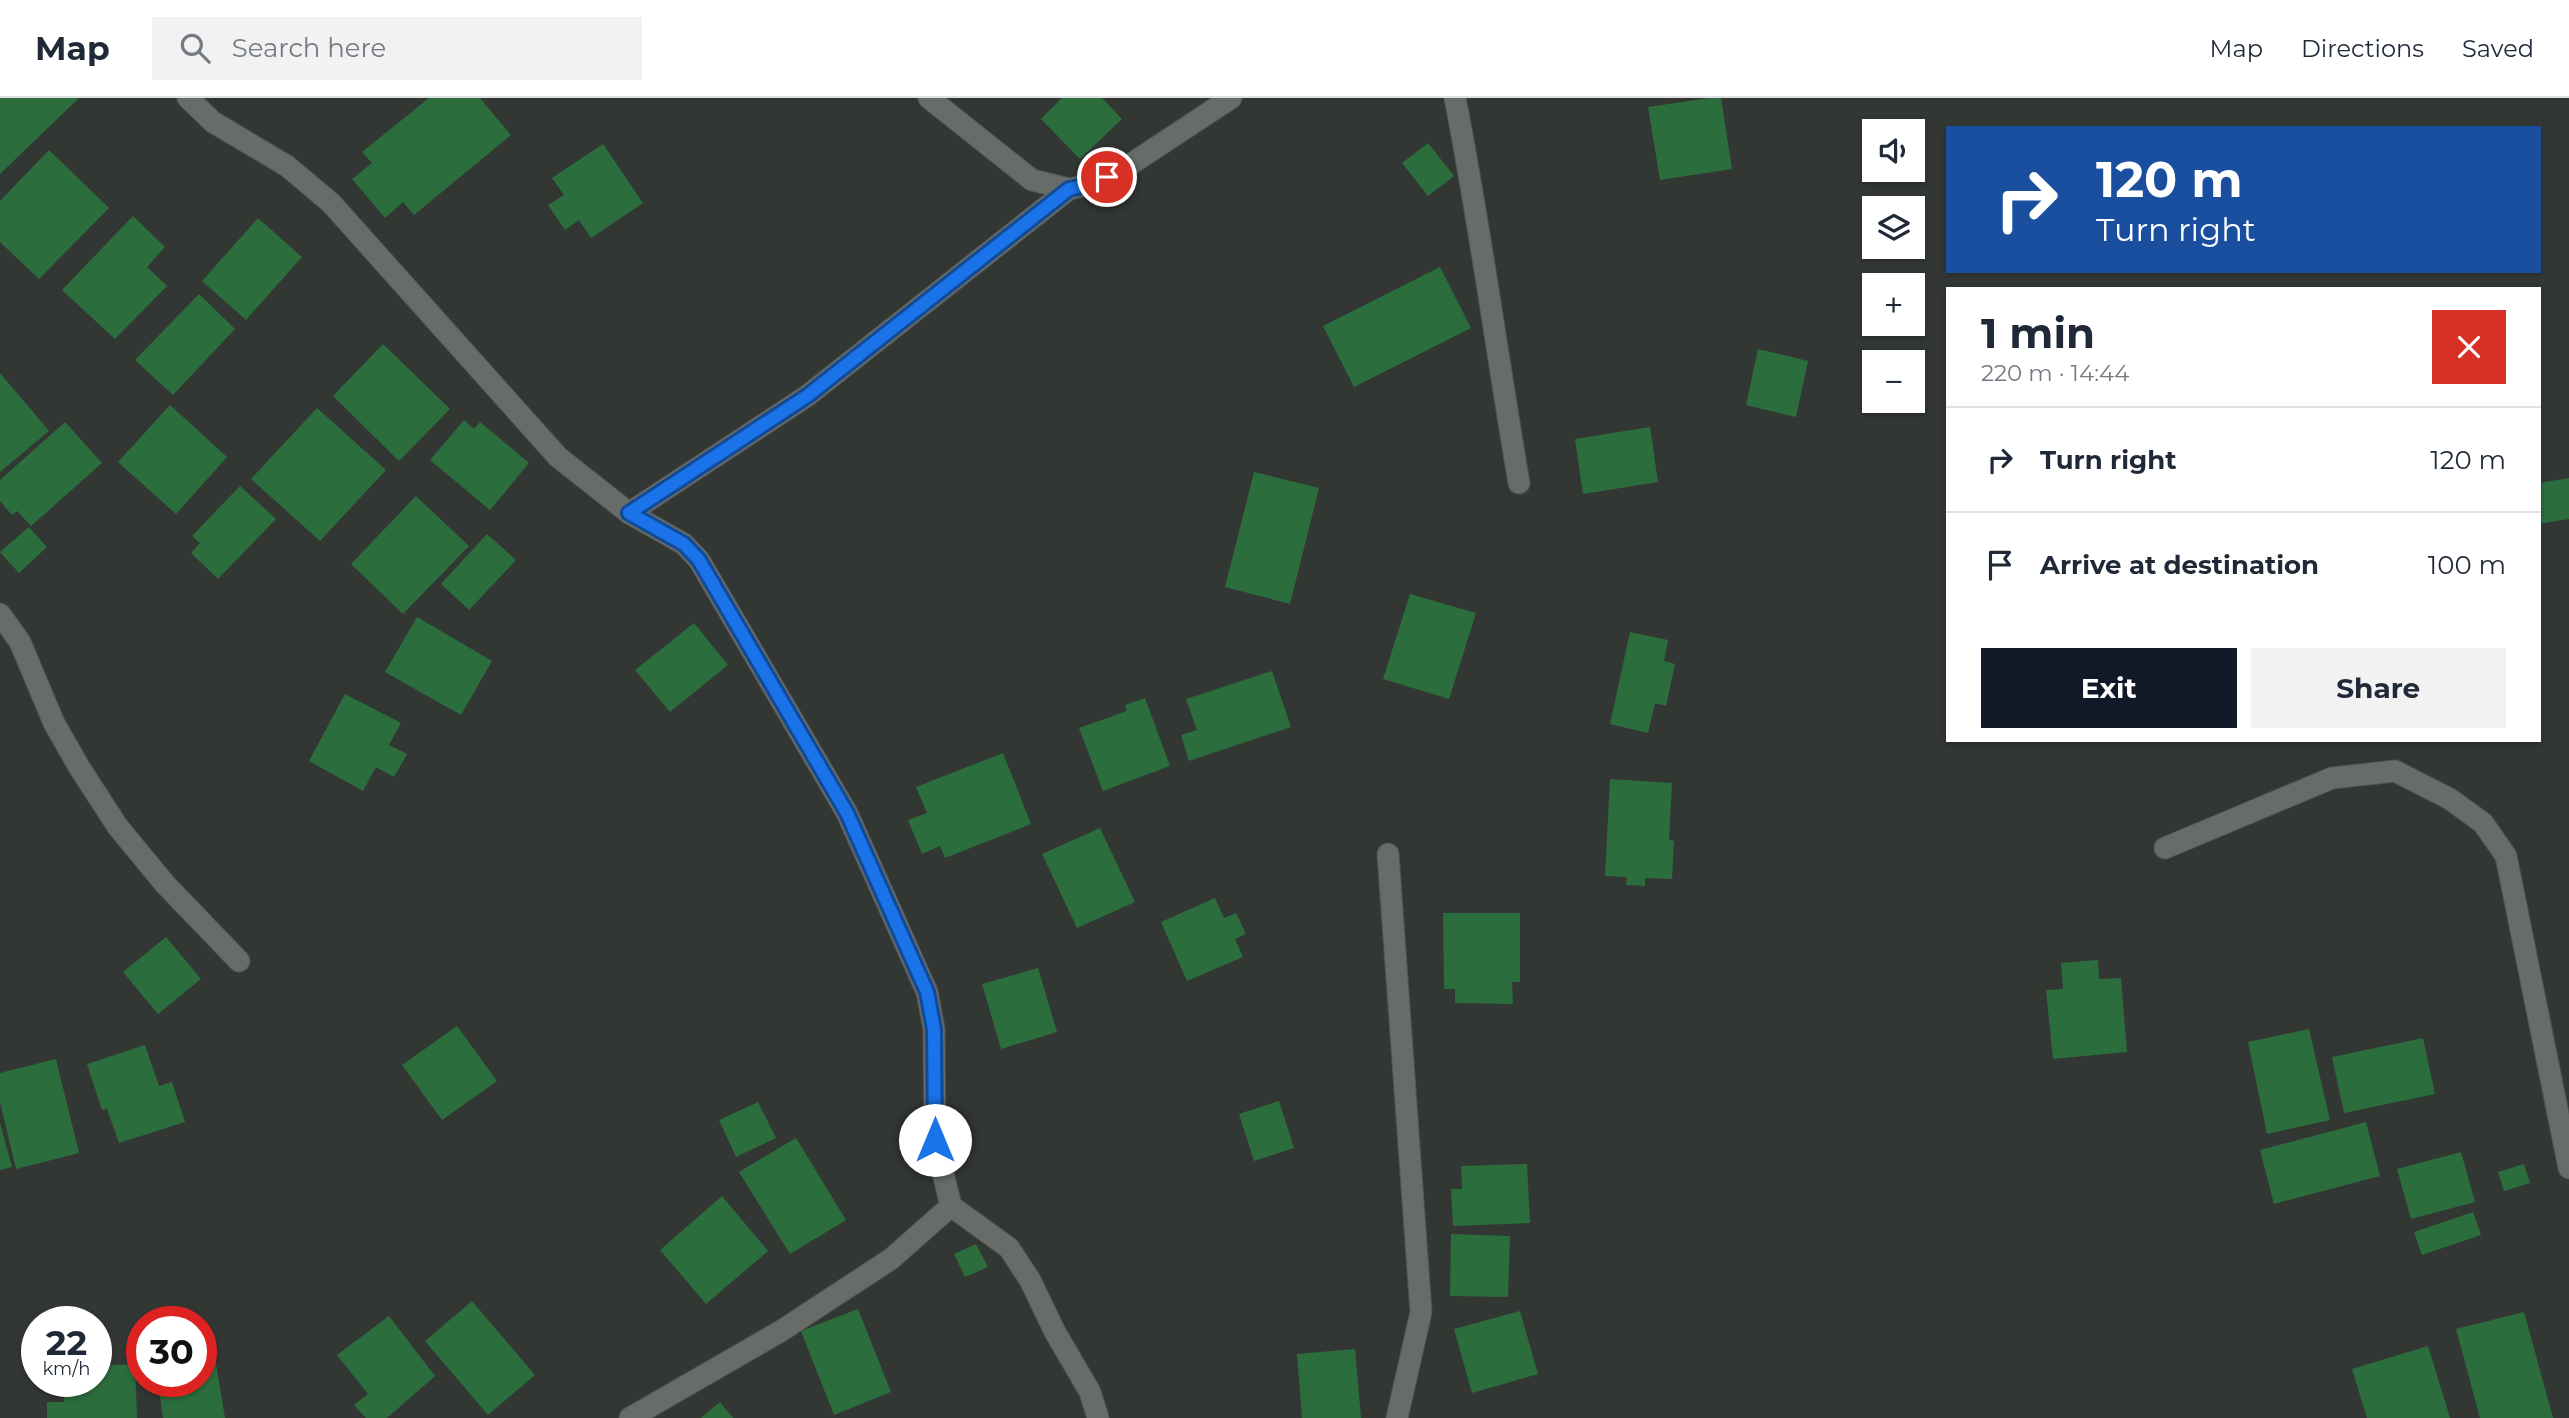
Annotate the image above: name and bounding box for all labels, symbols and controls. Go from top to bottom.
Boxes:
search box [152,17,642,80]
text: Map [35,28,110,68]
icon: search [176,29,214,67]
text: Search here [232,32,386,64]
text: Map [2210,34,2263,63]
text: Directions [2301,34,2424,63]
text: Saved [2462,34,2534,63]
map controls [1862,119,1925,413]
button: sound [1862,119,1925,182]
pin [1077,147,1137,207]
text: 120 m [2096,150,2243,209]
icon: right [1981,154,2072,245]
icon: arrive [1088,158,1126,196]
button: layers [1862,196,1925,259]
text: Turn right [2096,210,2256,249]
button: + [1862,273,1925,336]
text: 1 min [1981,307,2095,359]
button: close [2432,310,2506,384]
button: − [1862,350,1925,413]
text: 220 m · 14:44 [1981,359,2130,387]
icon: right [1981,441,2019,479]
text: Turn right [2040,444,2176,476]
text: 120 m [2430,444,2506,476]
icon: arrive [1981,546,2019,584]
text: Arrive at destination [2040,549,2319,581]
text: 100 m [2428,549,2506,581]
button: Exit [1981,648,2237,728]
button: Share [2251,648,2506,728]
position arrow [898,1103,972,1177]
speed limit sign: 30 [126,1306,217,1397]
text: 22 [46,1321,87,1364]
text: km/h [42,1358,91,1380]

